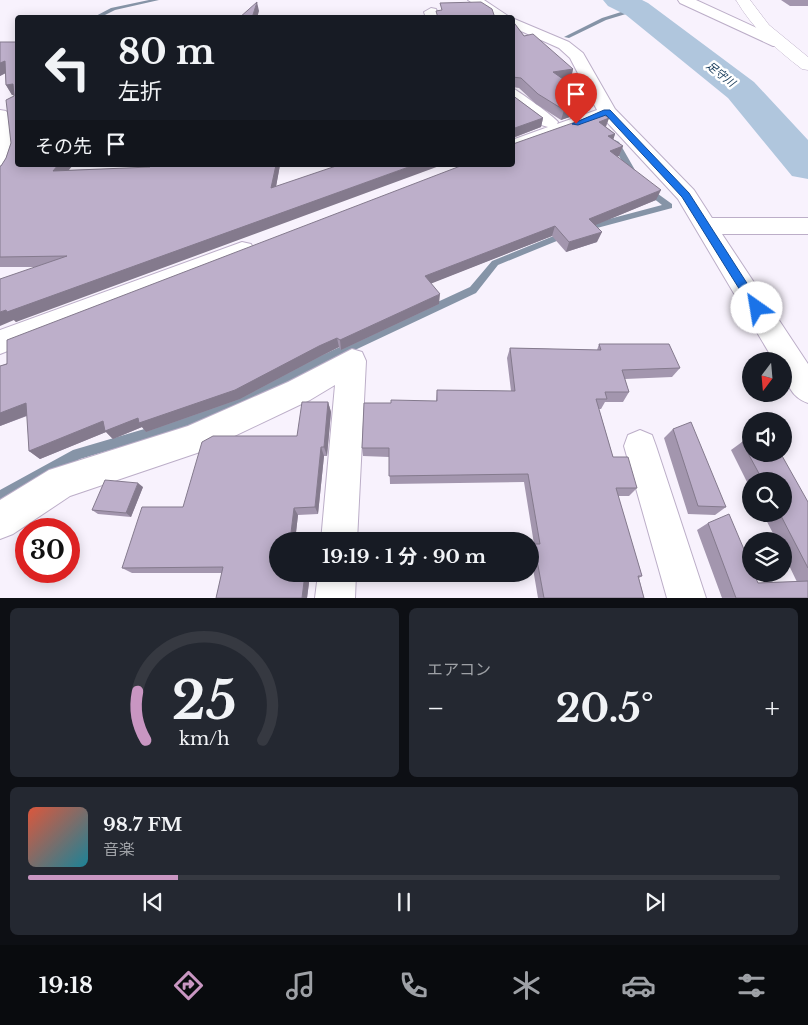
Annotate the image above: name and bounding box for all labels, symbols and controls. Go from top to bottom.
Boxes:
text: 80 m [118,30,215,73]
icon: left [35,35,100,100]
water label: 足守川 [704,58,739,90]
pin [555,73,597,124]
text: 左折 [118,78,162,105]
icon: arrive [562,80,590,108]
icon: arrive [102,130,130,158]
text: その先 [35,135,92,158]
position arrow [730,281,782,333]
north arrow [742,352,792,402]
map controls [742,352,792,582]
button: sound [742,412,792,462]
button: search [742,472,792,522]
speed limit sign: 30 [15,518,80,583]
button: layers [742,532,792,582]
text: 19:19 · 1 分 · 90 m [322,545,486,568]
text: エアコン [427,659,491,679]
text: 25 [172,669,237,733]
text: 20.5° [556,685,654,732]
text: − [427,691,445,726]
text: + [765,691,780,726]
text: km/h [179,728,230,750]
text: 98.7 FM [103,813,182,836]
text: 音楽 [103,839,135,859]
icon: previous [139,888,167,916]
icon: pause [390,888,418,916]
icon: next [641,888,669,916]
icon: directions [171,968,206,1003]
icon: music [283,968,318,1003]
icon: phone [396,968,431,1003]
icon: climate [509,968,544,1003]
icon: car [621,968,656,1003]
icon: filters [734,968,769,1003]
text: 19:18 [39,972,93,999]

